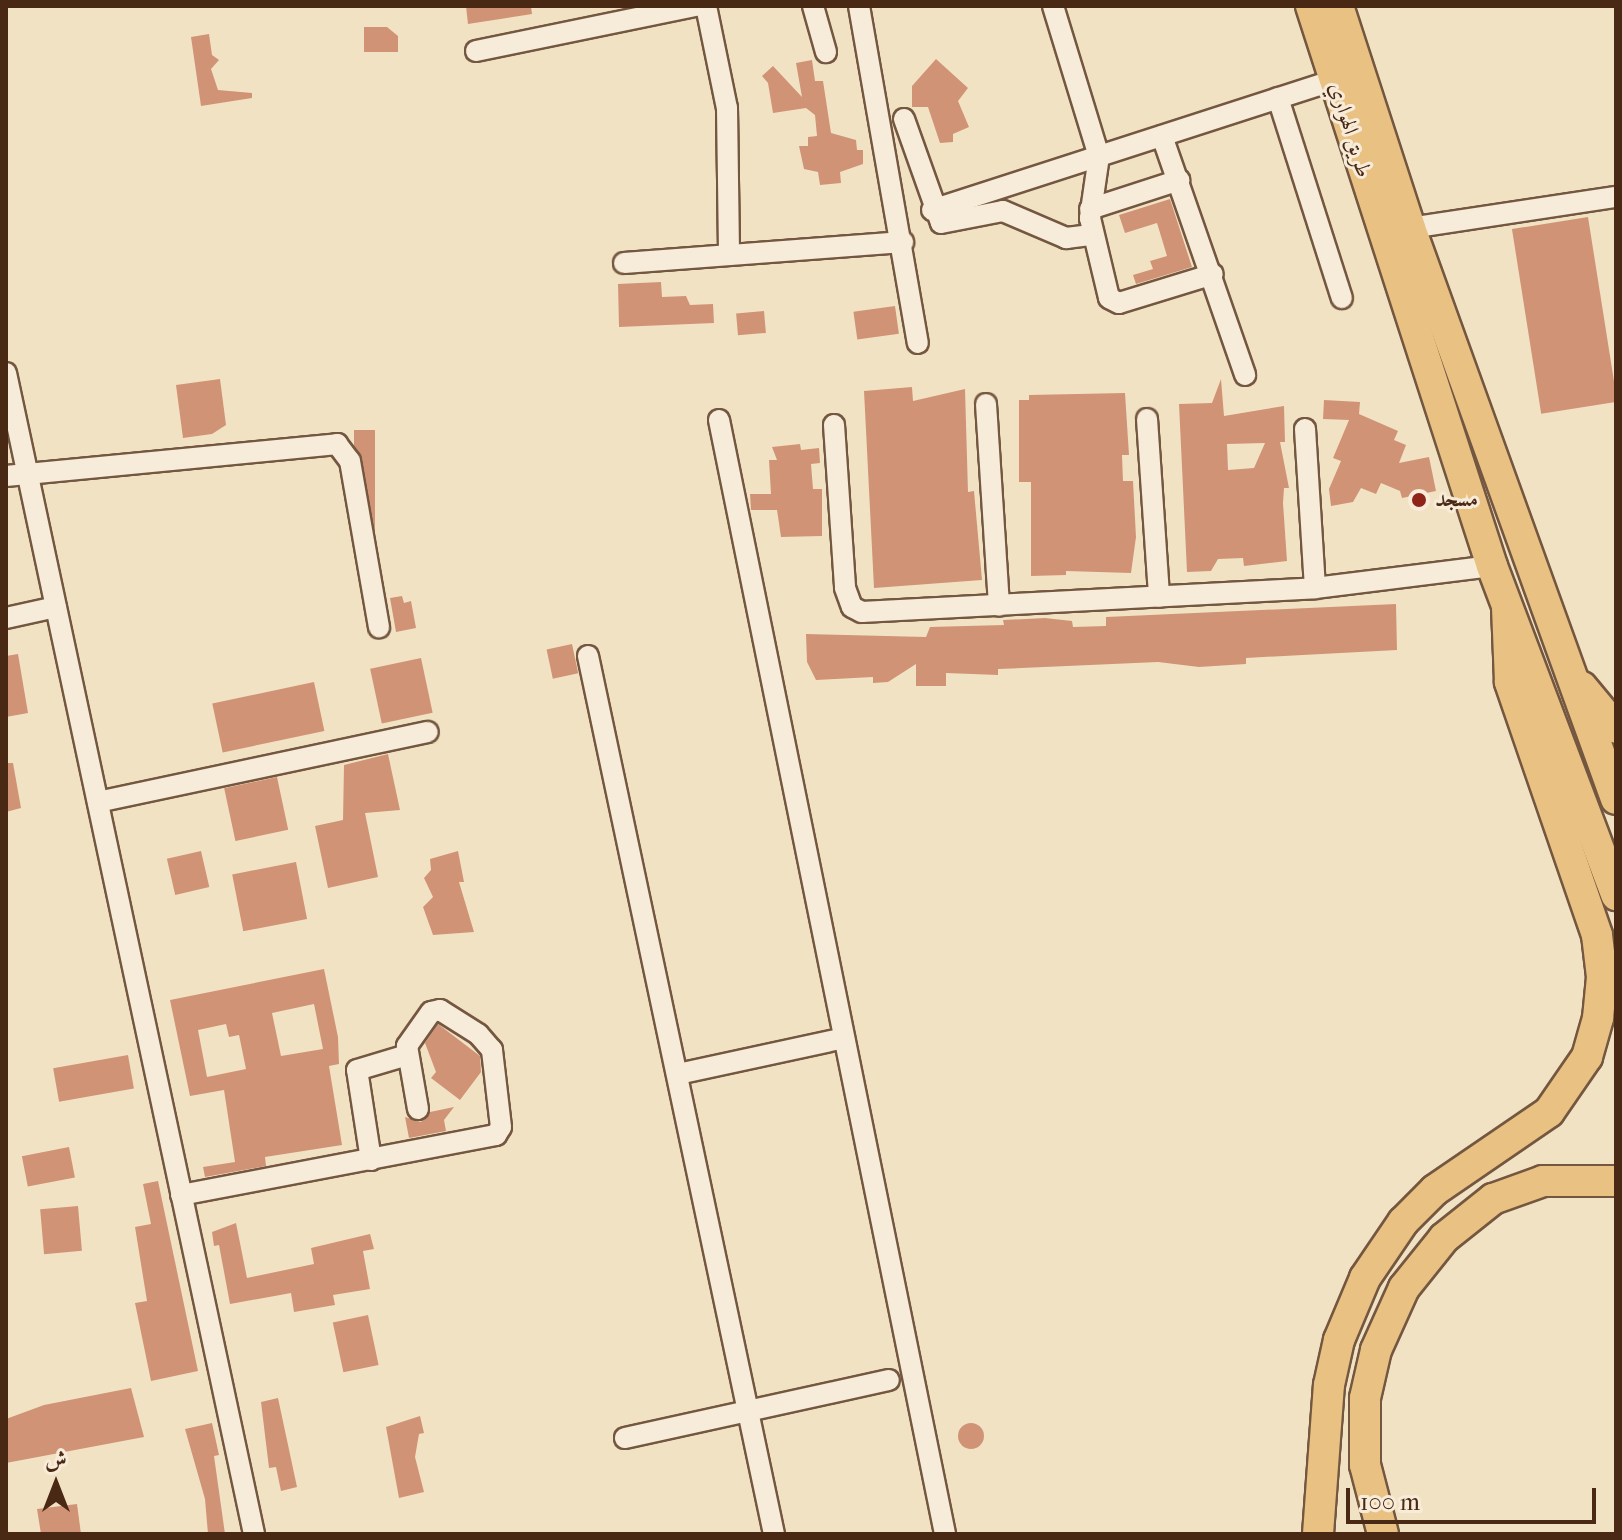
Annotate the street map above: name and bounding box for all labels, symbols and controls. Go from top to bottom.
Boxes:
street label: طريق الهواري [1323,79,1377,181]
place label: مسجد [1435,487,1478,513]
marker: مسجد [1410,491,1428,509]
north arrow [16,1444,96,1524]
text: ش [45,1447,67,1473]
scale bar [1350,1472,1600,1522]
text: 100 m [1360,1488,1420,1516]

